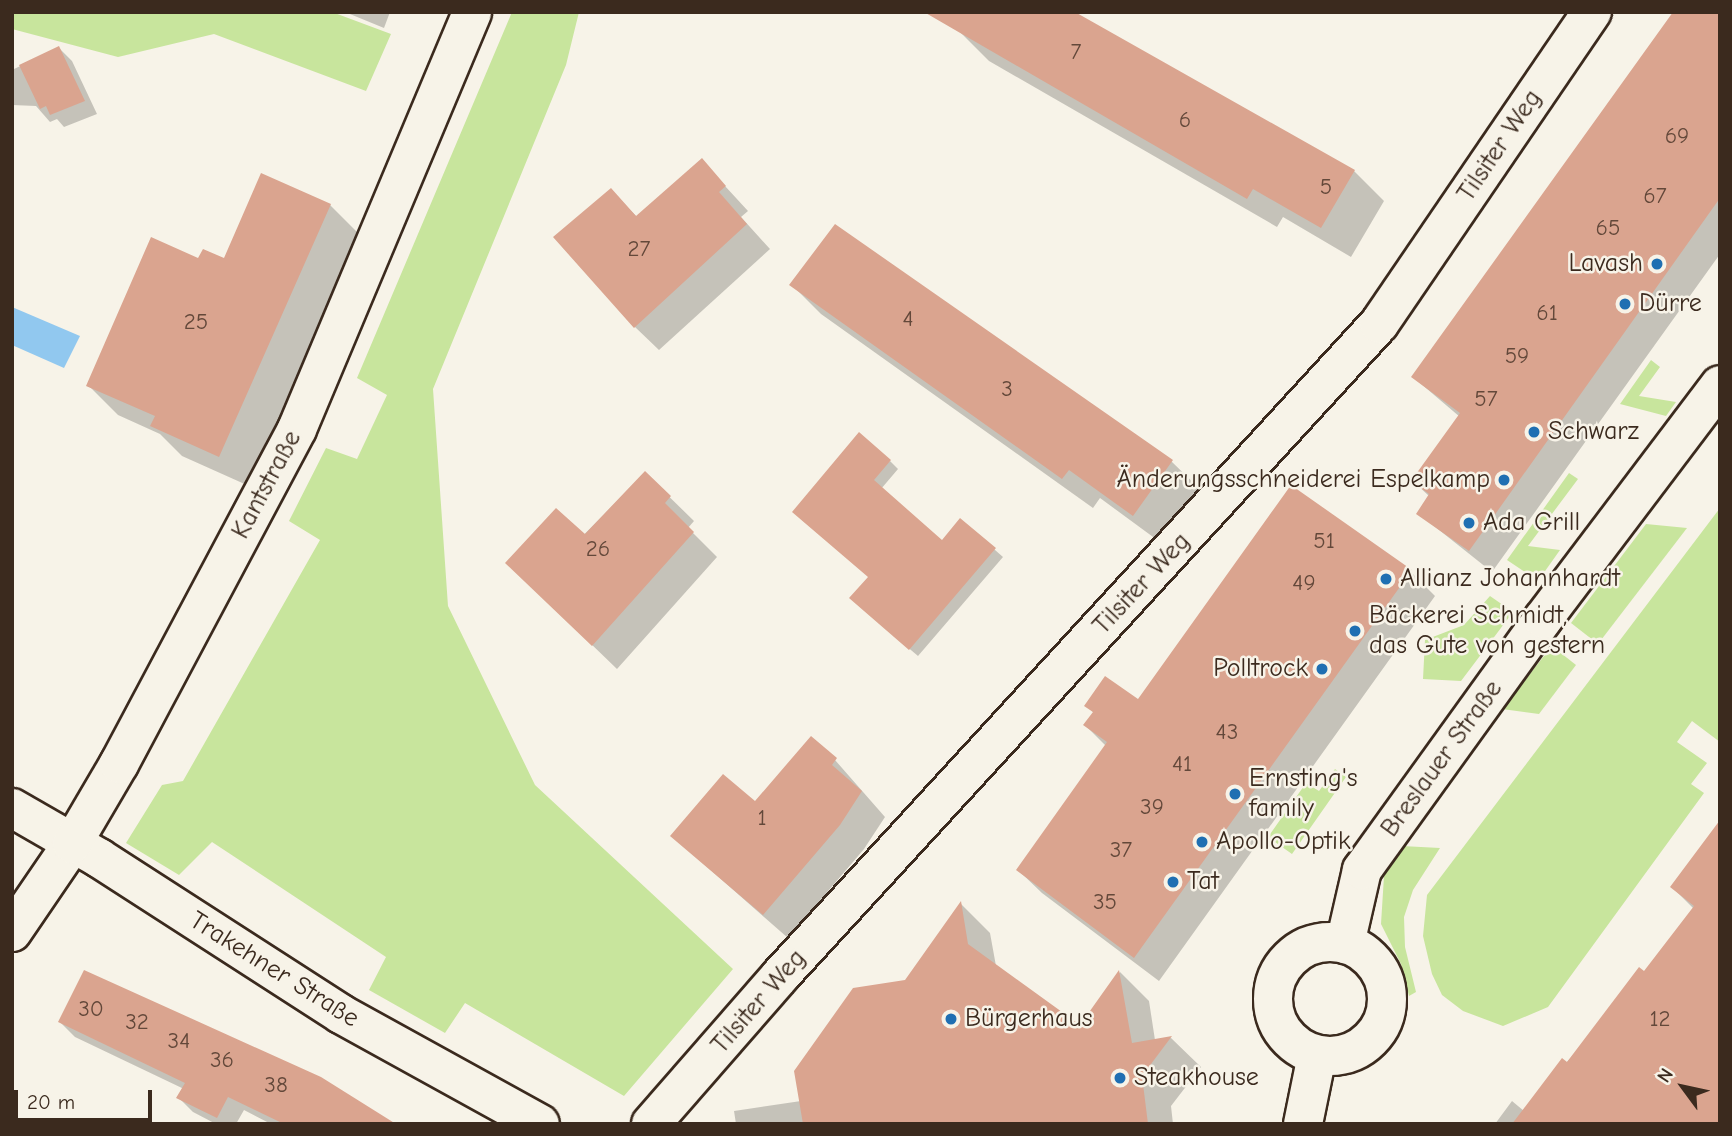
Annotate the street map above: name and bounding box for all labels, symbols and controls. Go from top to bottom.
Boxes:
house number: 7 [1071,38,1081,66]
street label: Tilsiter Weg [1451,84,1549,208]
house number: 6 [1179,106,1191,134]
house number: 69 [1665,122,1689,150]
house number: 5 [1320,173,1332,201]
house number: 67 [1643,182,1667,210]
house number: 65 [1596,214,1620,242]
house number: 27 [628,235,650,263]
place label: Lavash [1569,248,1643,280]
marker: Lavash [1649,256,1665,272]
place label: Dürre [1639,288,1702,320]
marker: Dürre [1617,296,1633,312]
house number: 61 [1536,299,1558,327]
house number: 4 [902,305,914,333]
house number: 25 [184,308,208,336]
house number: 59 [1505,342,1529,370]
house number: 3 [1001,375,1013,403]
house number: 57 [1474,385,1498,413]
place label: Schwarz [1548,416,1639,448]
marker: Schwarz [1526,424,1542,440]
street label: Kantstraße [226,426,308,544]
place label: Änderungsschneiderei Espelkamp [1117,464,1490,496]
marker: Änderungsschneiderei Espelkamp [1496,472,1512,488]
place label: Ada Grill [1483,507,1580,539]
marker: Ada Grill [1461,515,1477,531]
street label: Tilsiter Weg [1087,526,1197,642]
house number: 51 [1313,527,1335,555]
house number: 26 [586,535,610,563]
place label: Allianz Johannhardt [1400,563,1620,595]
house number: 49 [1292,569,1316,597]
marker: Allianz Johannhardt [1378,571,1394,587]
place label: Bäckerei Schmidt, das Gute von gestern [1369,600,1605,662]
marker: Bäckerei Schmidt, das Gute von gestern [1347,623,1363,639]
place label: Polltrock [1213,653,1308,685]
marker: Polltrock [1314,661,1330,677]
street label: Breslauer Straße [1375,675,1509,843]
house number: 43 [1216,718,1238,746]
house number: 41 [1172,750,1192,778]
place label: Ernsting's family [1249,763,1358,824]
marker: Ernsting's family [1227,786,1243,802]
house number: 39 [1140,793,1164,821]
house number: 1 [757,804,767,832]
place label: Apollo-Optik [1216,826,1350,858]
marker: Apollo-Optik [1194,834,1210,850]
house number: 37 [1110,836,1132,864]
place label: Tat [1187,866,1219,898]
marker: Tat [1165,874,1181,890]
house number: 35 [1093,888,1117,916]
street label: Trakehner Straße [183,905,365,1035]
street label: Tilsiter Weg [705,943,813,1061]
house number: 30 [78,995,104,1023]
place label: Bürgerhaus [965,1003,1093,1035]
house number: 12 [1649,1005,1671,1033]
house number: 32 [125,1008,149,1036]
marker: Bürgerhaus [943,1011,959,1027]
house number: 34 [168,1027,190,1055]
house number: 36 [210,1046,234,1074]
north arrow [1648,1052,1718,1122]
place label: Steakhouse [1134,1062,1259,1094]
text: N [1653,1064,1678,1087]
marker: Steakhouse [1112,1070,1128,1086]
house number: 38 [264,1071,288,1099]
scale bar [18,1076,156,1120]
text: 20 m [27,1090,75,1114]

